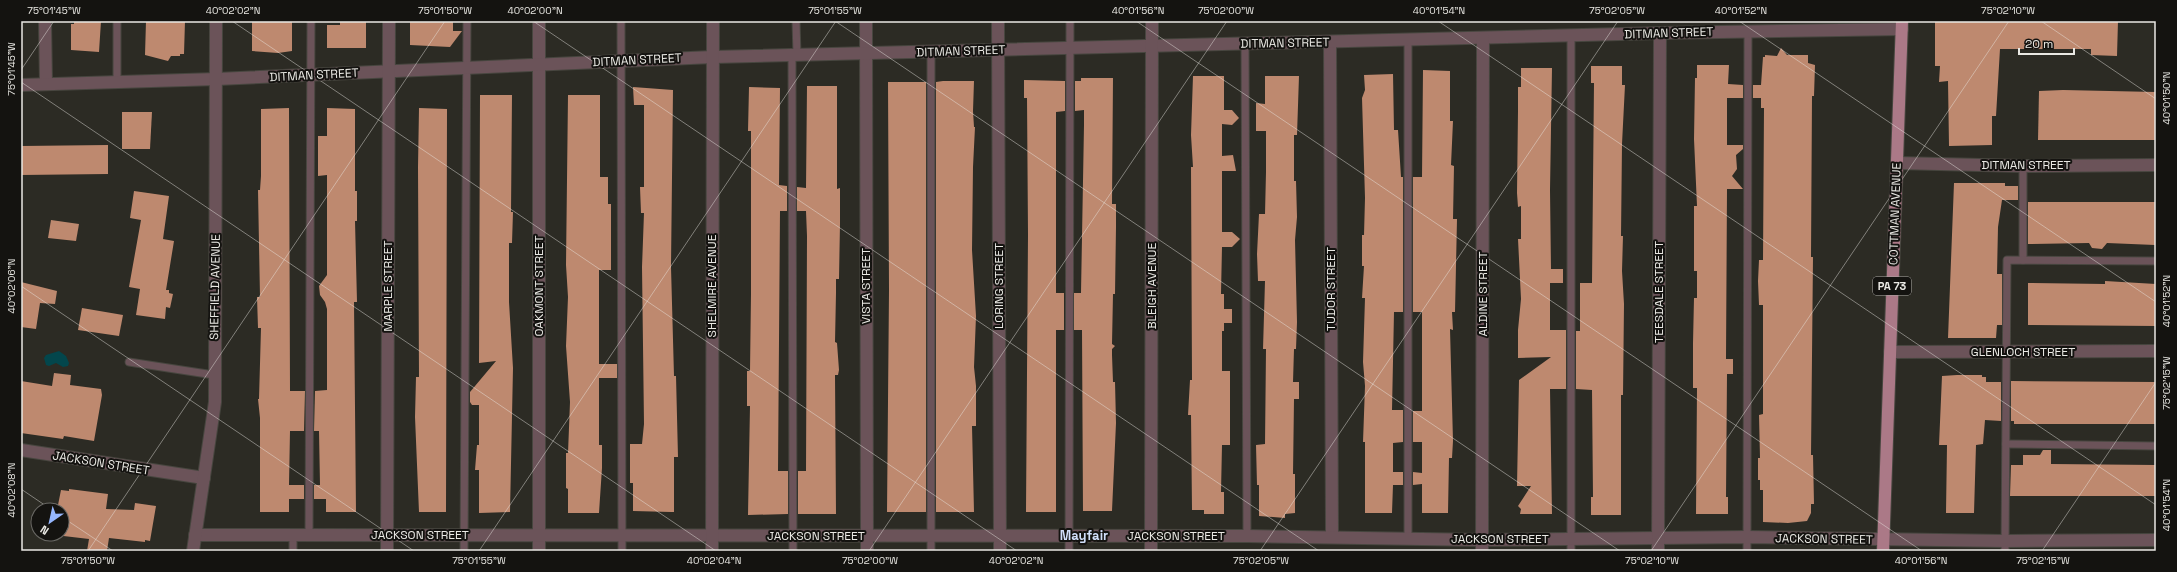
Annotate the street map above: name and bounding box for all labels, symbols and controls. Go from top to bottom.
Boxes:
text: 75°01'45"W [27,4,81,17]
text: 40°02'02"N [206,4,260,17]
text: 75°01'50"W [418,4,472,17]
text: 40°02'00"N [507,4,563,17]
text: 75°01'55"W [808,4,862,17]
text: 40°01'56"N [1112,4,1164,17]
text: 75°02'00"W [1198,4,1254,17]
text: 40°01'54"N [1413,4,1465,17]
text: 75°02'05"W [1589,4,1645,17]
text: 40°01'52"N [1715,4,1767,17]
text: 75°02'10"W [1981,4,2035,17]
street label: DITMAN STREET [1624,23,1714,43]
scale bar [2019,30,2074,56]
street label: DITMAN STREET [1240,34,1330,52]
text: 20 m [2025,36,2053,52]
street label: DITMAN STREET [916,41,1006,61]
text: 75°01'45"W [5,42,18,96]
street label: DITMAN STREET [592,50,682,70]
street label: DITMAN STREET [269,65,359,85]
text: 40°01'50"N [2160,72,2173,124]
street label: DITMAN STREET [1981,157,2071,173]
street label: COTTMAN AVENUE [1885,162,1905,265]
street label: SHEFFIELD AVENUE [206,234,224,340]
street label: SHELMIRE AVENUE [704,234,720,337]
street label: OAKMONT STREET [531,235,547,337]
street label: MARPLE STREET [380,240,396,332]
street label: TEESDALE STREET [1651,241,1667,343]
street label: BLEIGH AVENUE [1144,242,1160,329]
street label: LORING STREET [991,243,1007,329]
street label: TUDOR STREET [1323,247,1339,331]
street label: VISTA STREET [858,248,874,324]
street label: ALDINE STREET [1475,252,1491,337]
text: 40°02'06"N [5,259,18,313]
text: 40°01'52"N [2160,275,2173,327]
road number: PA 73 [1873,277,1911,295]
street label: GLENLOCH STREET [1971,344,2075,360]
text: 75°02'15"W [2160,356,2173,410]
street label: JACKSON STREET [51,447,151,479]
text: 40°02'08"N [5,463,18,517]
text: 40°01'54"N [2160,479,2173,531]
north arrow [30,502,70,542]
text: N [37,522,51,538]
street label: JACKSON STREET [371,527,469,543]
district label: Mayfair [1060,527,1108,544]
street label: JACKSON STREET [767,528,865,544]
street label: JACKSON STREET [1127,528,1225,544]
street label: JACKSON STREET [1775,530,1873,548]
street label: JACKSON STREET [1451,531,1549,547]
text: 75°01'50"W [61,554,115,567]
text: 75°01'55"W [452,554,506,567]
text: 40°02'04"N [687,554,741,567]
text: 75°02'00"W [842,554,898,567]
text: 40°02'02"N [989,554,1043,567]
text: 75°02'05"W [1233,554,1289,567]
text: 75°02'10"W [1625,554,1679,567]
text: 40°01'56"N [1895,554,1947,567]
text: 75°02'15"W [2016,554,2070,567]

